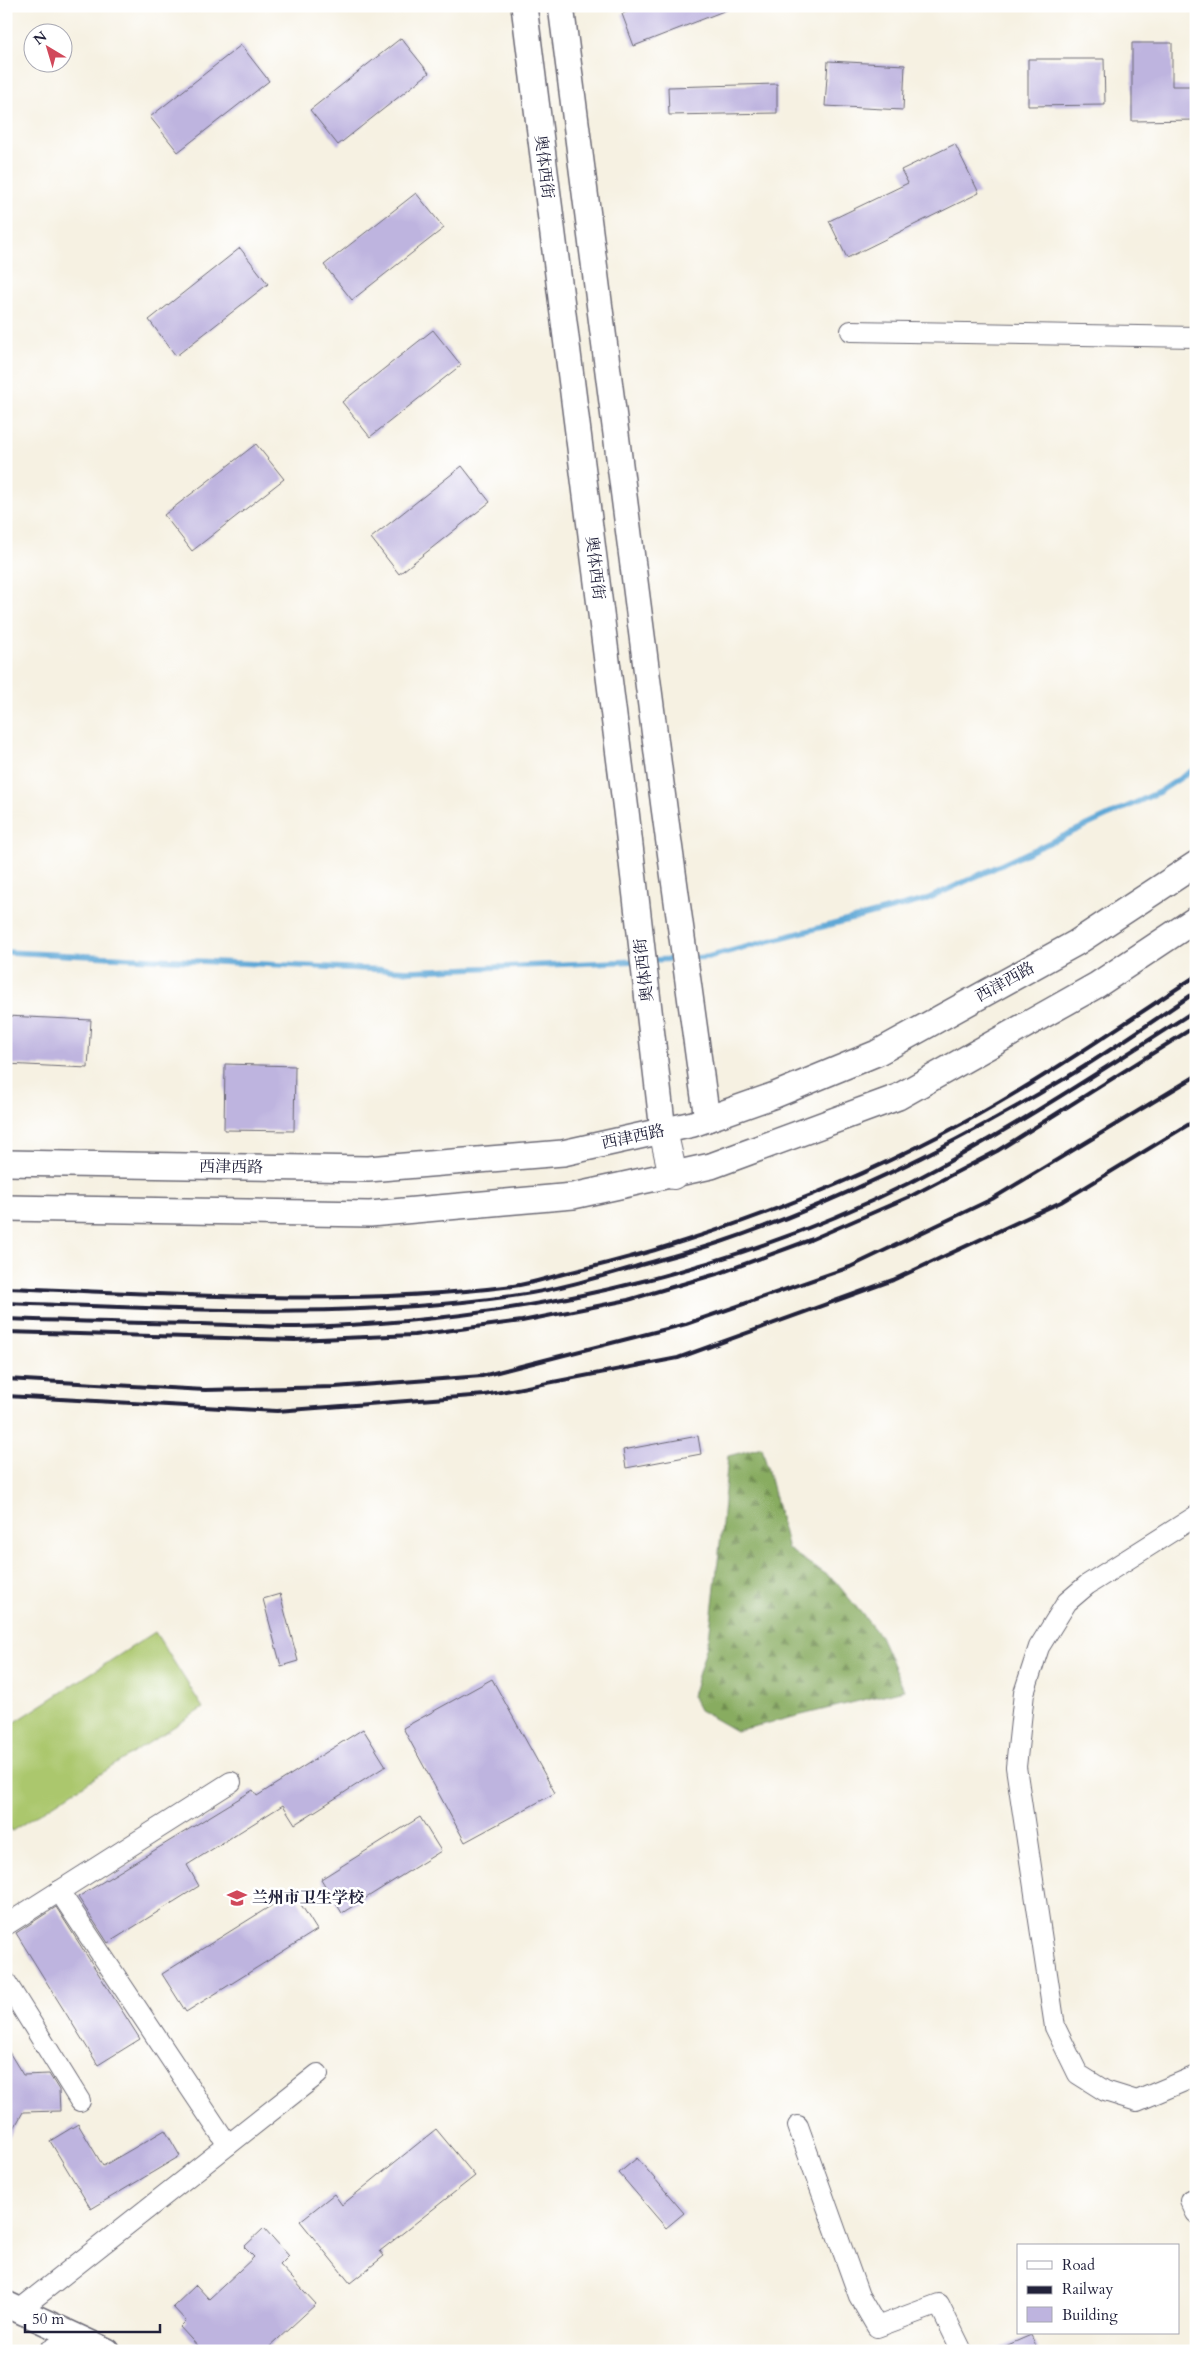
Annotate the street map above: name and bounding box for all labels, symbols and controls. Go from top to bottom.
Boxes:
north arrow [22,22,72,72]
text: N [30,27,51,49]
street label: 奥体西街 [529,134,559,200]
street label: 奥体西街 [580,535,610,601]
street label: 奥体西街 [629,937,659,1003]
street label: 西津西路 [972,957,1038,1007]
street label: 西津西路 [599,1120,667,1154]
street label: 西津西路 [199,1155,263,1179]
school or university icon: 兰州市卫生学校 [226,1887,248,1909]
place label: 兰州市卫生学校 [252,1887,364,1909]
legend [1017,2244,1180,2334]
text: Road [1062,2255,1095,2275]
text: Railway [1062,2279,1113,2299]
scale bar [25,2302,160,2334]
text: Building [1062,2305,1118,2325]
text: 50 m [32,2309,64,2329]

